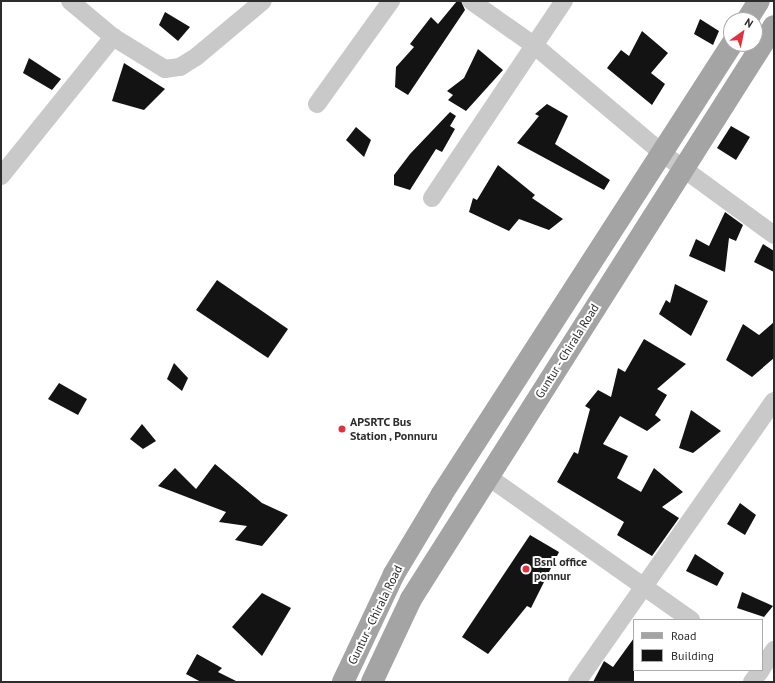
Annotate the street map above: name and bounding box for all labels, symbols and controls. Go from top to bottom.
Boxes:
north arrow [723,12,763,52]
text: N [742,15,756,31]
street label: Guntur - Chirala Road [532,300,602,402]
place label: APSRTC Bus Station , Ponnuru [350,415,439,443]
marker: APSRTC Bus Station , Ponnuru [337,424,347,434]
place label: Bsnl office ponnur [534,555,587,583]
street label: Guntur - Chirala Road [344,562,406,668]
marker: Bsnl office ponnur [521,564,531,574]
legend [633,619,763,671]
text: Road [671,628,696,643]
text: Building [671,648,714,663]

